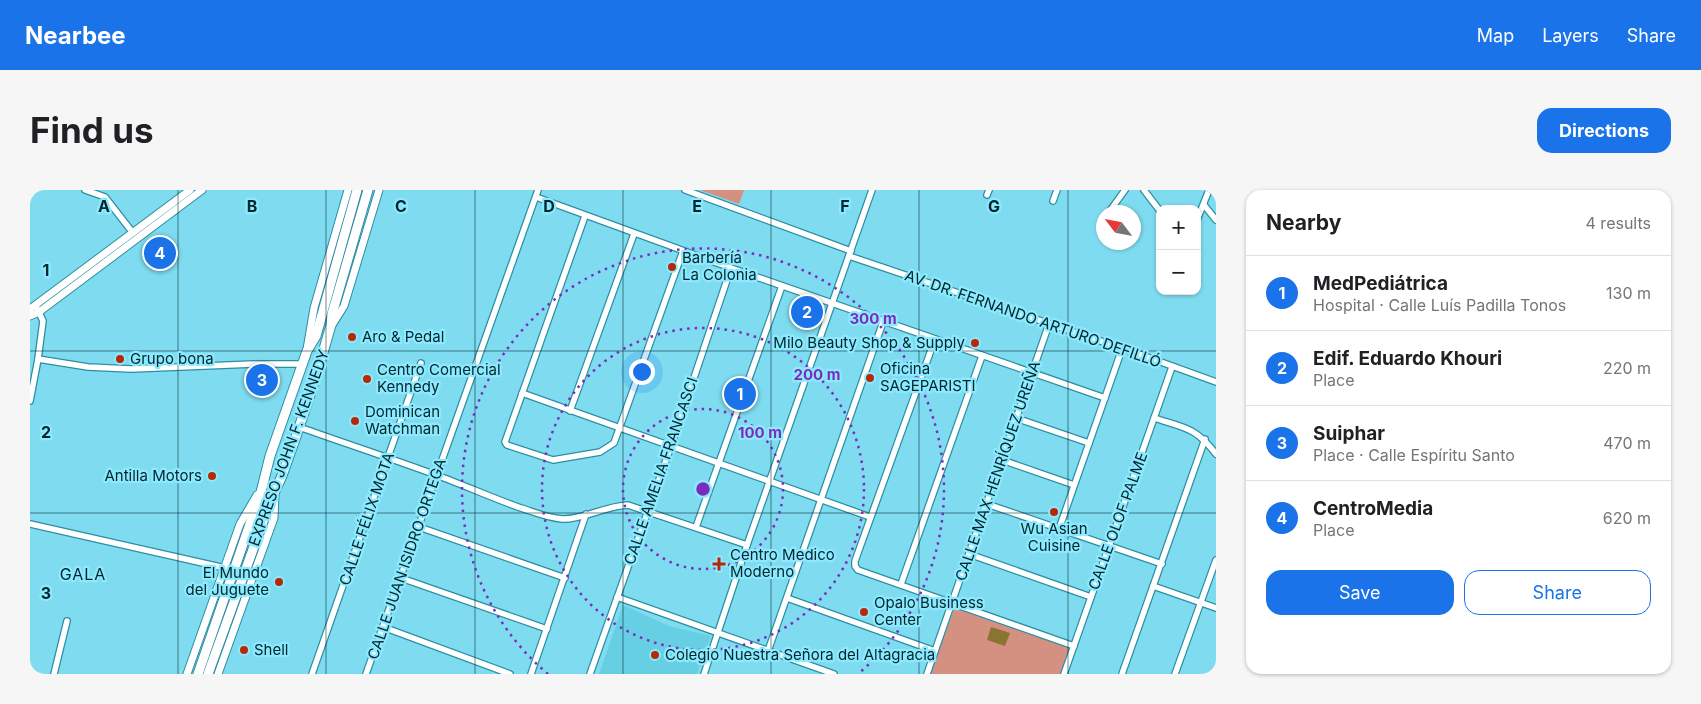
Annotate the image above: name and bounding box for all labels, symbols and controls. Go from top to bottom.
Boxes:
text: Nearbee [25,21,126,50]
text: Map [1477,25,1514,46]
text: Layers [1542,25,1599,46]
text: Share [1627,25,1676,46]
button: Directions [1537,108,1671,153]
text: Find us [30,109,154,151]
text: A [98,196,110,216]
text: B [247,196,257,216]
text: C [395,196,407,216]
text: D [543,196,555,216]
text: E [692,196,702,216]
text: F [840,196,850,216]
text: G [988,196,1000,216]
north arrow [1096,205,1141,250]
map controls [1156,205,1201,295]
button: + [1156,205,1201,250]
text: Nearby [1266,210,1341,235]
text: 4 results [1586,213,1651,233]
pin: 4 [144,234,176,272]
place label: Barbería La Colonia [682,248,757,284]
button: − [1156,250,1201,295]
text: 1 [43,260,49,280]
marker: Barbería La Colonia [666,261,678,273]
street label: AV. DR. FERNANDO ARTURO DEFILLÓ [903,266,1164,371]
text: MedPediátrica [1313,272,1448,295]
text: 1 [1279,283,1285,303]
text: 130 m [1606,283,1651,303]
pin: 2 [791,293,823,331]
text: Hospital · Calle Luís Padilla Tonos [1313,295,1566,315]
text: 300 m [849,309,897,328]
place label: Aro & Pedal [362,327,444,346]
marker: Aro & Pedal [346,331,358,343]
place label: Milo Beauty Shop & Supply [773,333,966,352]
marker: Milo Beauty Shop & Supply [969,337,981,349]
street label: EXPRESO JOHN F. KENNEDY [244,347,333,549]
text: Edif. Eduardo Khouri [1313,347,1502,370]
place label: Grupo bona [130,349,214,368]
marker: Grupo bona [114,353,126,365]
street label: CALLE MAX HENRÍQUEZ UREÑA [951,358,1044,583]
text: 2 [1277,358,1287,378]
text: 220 m [1603,358,1651,378]
your location [629,359,655,385]
place label: Oficina SAGEPARISTI [880,359,976,395]
place label: Centro Comercial Kennedy [377,360,501,396]
pin: 3 [246,361,278,399]
text: 200 m [794,365,840,384]
text: Place [1313,370,1355,390]
marker: Oficina SAGEPARISTI [864,372,876,384]
marker: Centro Comercial Kennedy [361,373,373,385]
street label: CALLE AMELIA FRANCASCI [619,375,702,567]
pin: 1 [724,375,756,413]
place label: Dominican Watchman [365,402,440,438]
marker: Dominican Watchman [349,415,361,427]
text: 2 [41,422,51,442]
text: Suiphar [1313,422,1385,445]
text: 100 m [738,423,782,442]
text: 3 [1277,433,1287,453]
text: 470 m [1603,433,1651,453]
text: Place · Calle Espíritu Santo [1313,445,1515,465]
street label: CALLE OLOF PALME [1084,449,1151,592]
street label: CALLE FÉLIX MOTA [335,450,398,588]
street label: CALLE JUAN ISIDRO ORTEGA [363,456,450,662]
place label: Antilla Motors [104,466,202,485]
marker: Antilla Motors [206,470,218,482]
centre of rings [694,480,712,498]
text: CentroMedia [1313,497,1433,520]
marker: Wu Asian Cuisine [1048,506,1060,518]
text: 4 [1277,508,1287,528]
text: 620 m [1603,508,1651,528]
place label: Wu Asian Cuisine [1020,519,1088,555]
text: Place [1313,520,1355,540]
place label: Centro Medico Moderno [730,545,835,581]
marker: Centro Medico Moderno [712,557,726,571]
place label: El Mundo del Juguete [185,563,269,599]
district label: GALA [60,564,106,584]
button: Save [1266,570,1454,615]
button: Share [1464,570,1651,615]
marker: El Mundo del Juguete [273,576,285,588]
text: 3 [41,583,51,603]
place label: Opalo Business Center [874,593,984,629]
marker: Opalo Business Center [858,606,870,618]
place label: Shell [254,640,289,659]
marker: Shell [238,644,250,656]
place label: Colegio Nuestra Señora del Altagracia [665,645,935,664]
marker: Colegio Nuestra Señora del Altagracia [649,649,661,661]

